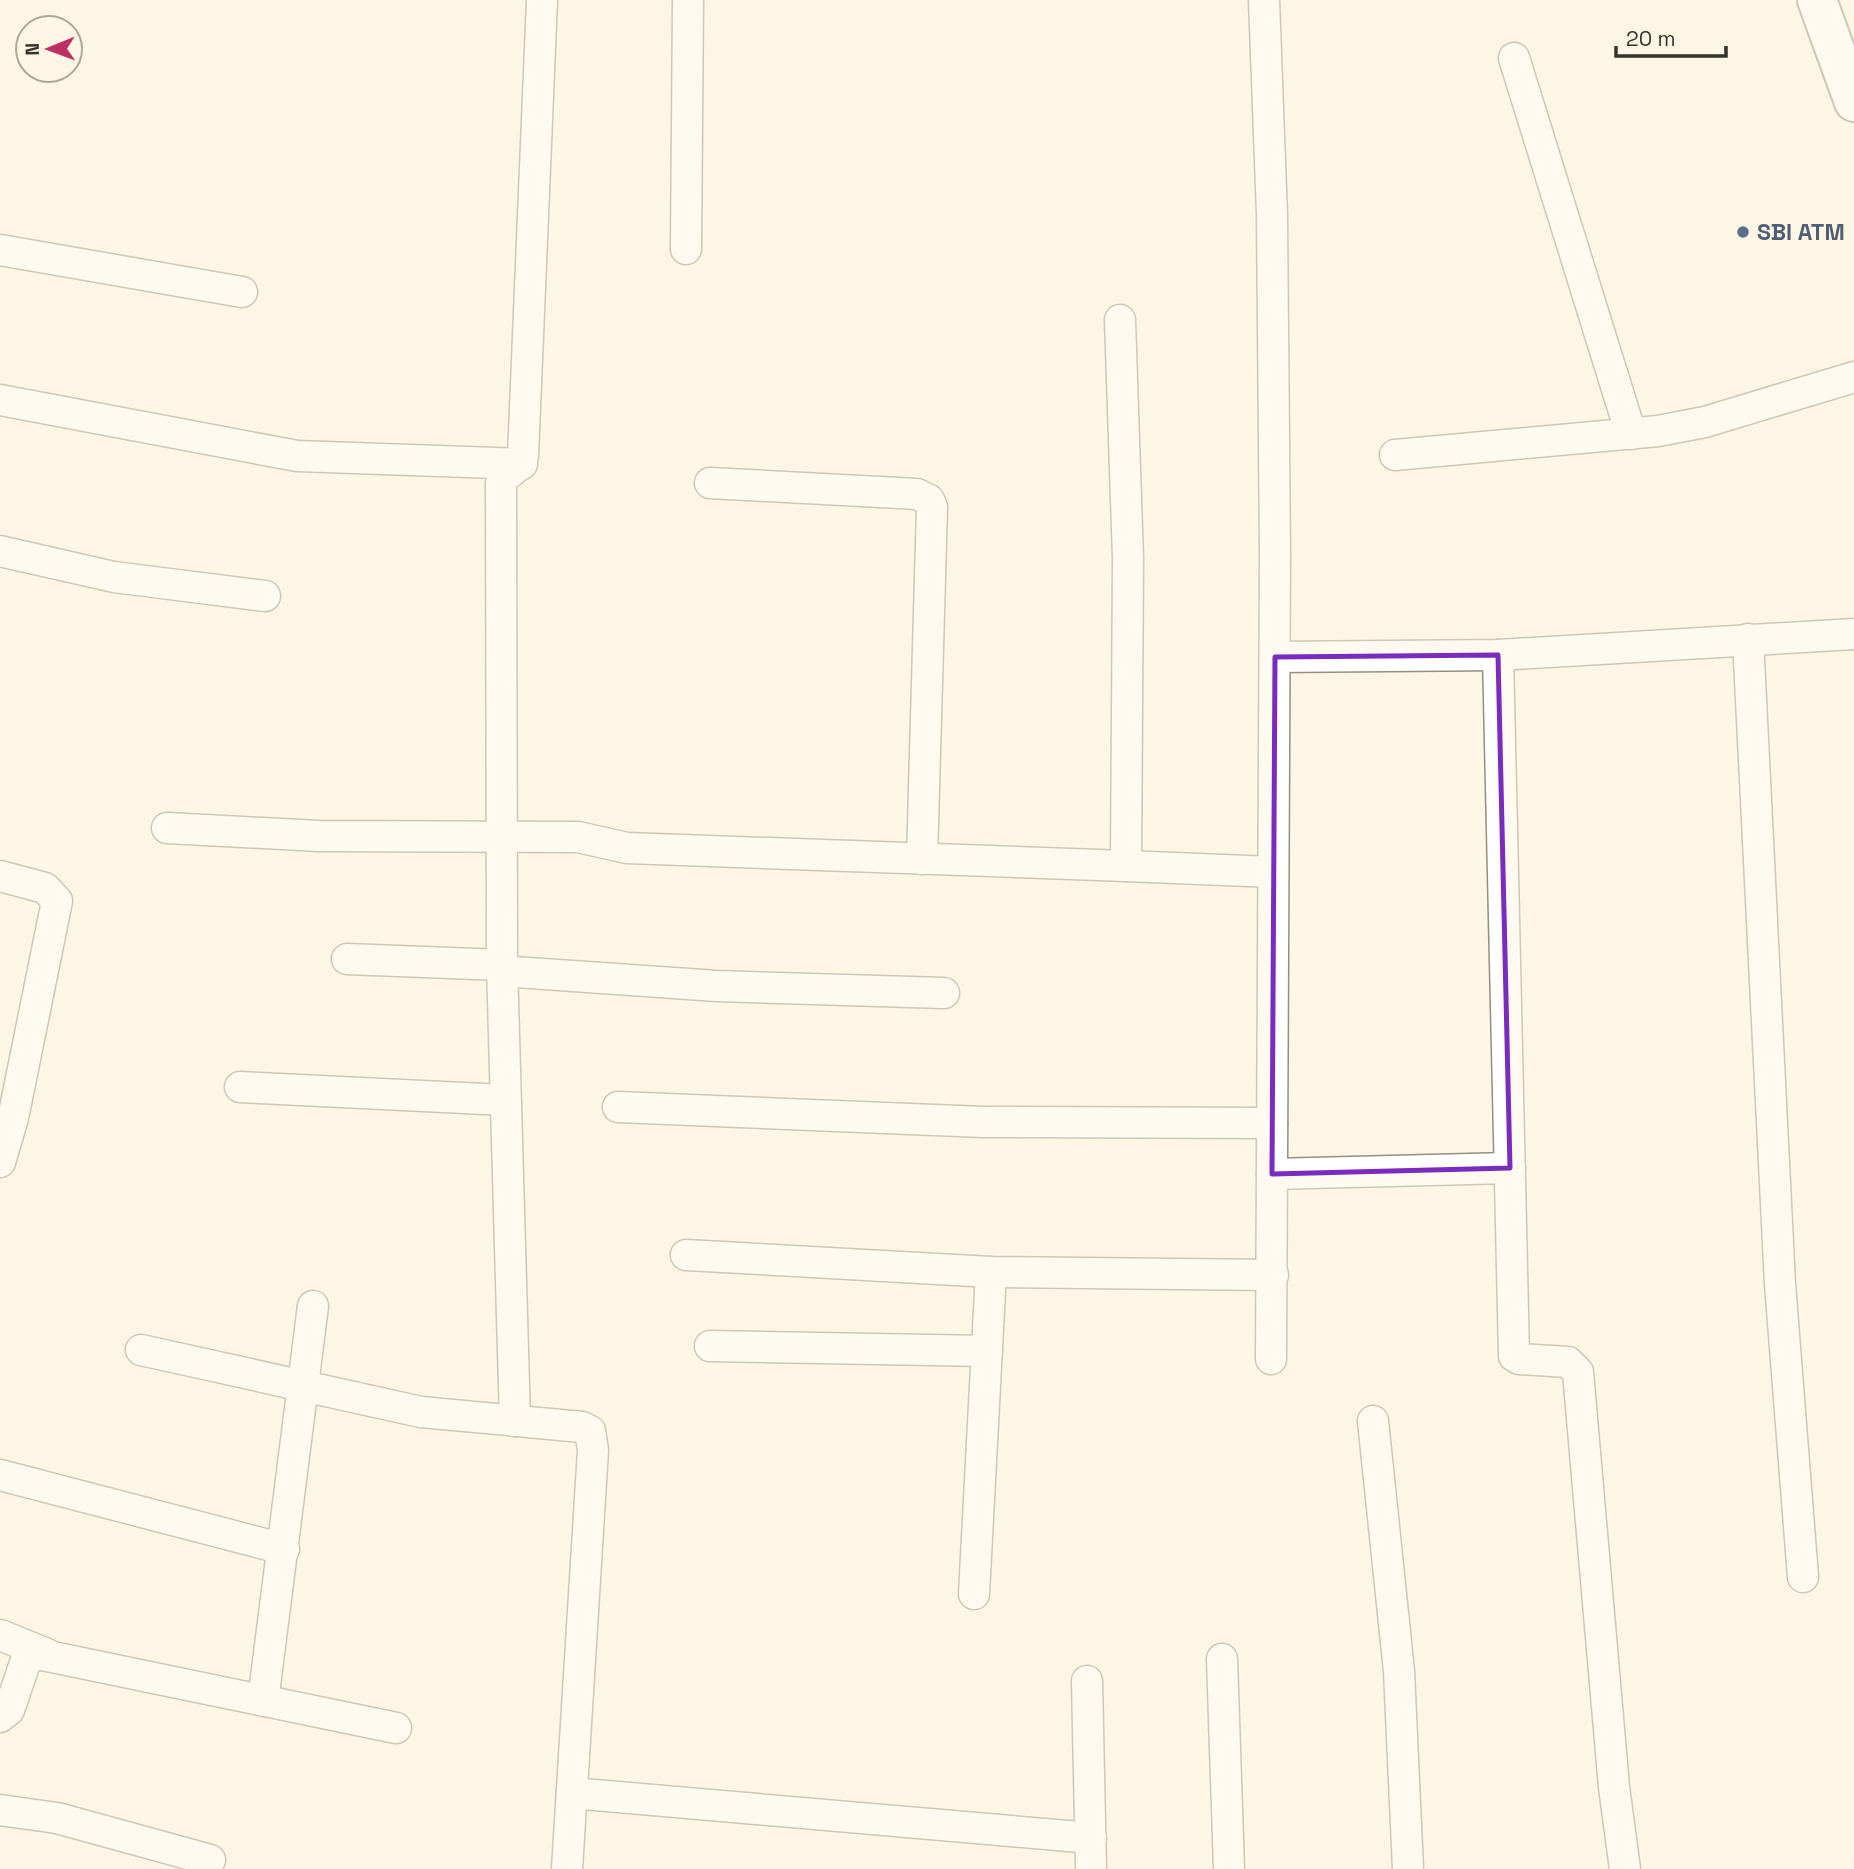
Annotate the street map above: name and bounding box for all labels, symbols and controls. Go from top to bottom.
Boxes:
north arrow [14,14,84,84]
scale bar [1616,14,1726,58]
text: 20 m [1626,25,1676,52]
text: N [20,43,45,56]
place label: SBI ATM [1757,217,1845,247]
marker: SBI ATM [1735,224,1751,240]

